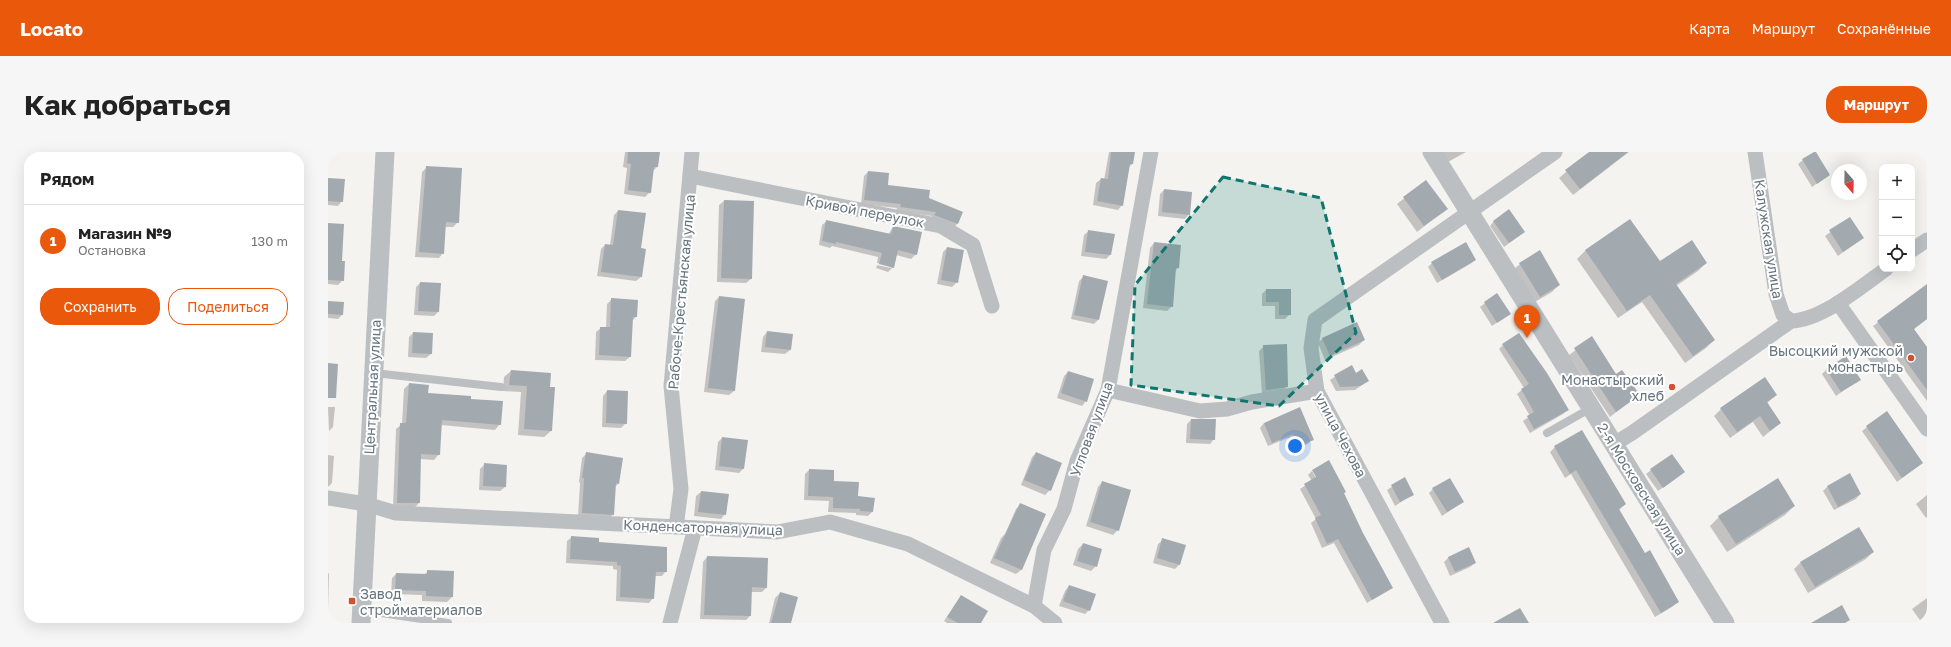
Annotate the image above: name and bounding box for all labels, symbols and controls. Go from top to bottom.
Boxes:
text: Locato [20,17,83,40]
text: Карта [1689,20,1730,37]
text: Маршрут [1752,20,1815,37]
text: Сохранённые [1837,20,1931,37]
button: Маршрут [1826,86,1927,123]
text: Как добраться [24,88,231,121]
north arrow [1831,164,1867,200]
map controls [1879,164,1915,272]
button: + [1879,164,1915,200]
text: Рядом [40,168,94,189]
street label: Калужская улица [1751,178,1787,300]
street label: Кривой переулок [804,191,926,231]
street label: Рабоче-Крестьянская улица [664,194,698,390]
button: − [1879,200,1915,236]
text: Магазин №9 [78,224,172,242]
text: 1 [50,233,56,249]
text: 130 m [251,233,288,249]
button: locate [1879,236,1915,272]
text: Остановка [78,242,146,258]
button: Сохранить [40,288,160,325]
button: Поделиться [168,288,288,325]
pin: 1 [1514,305,1540,338]
street label: Центральная улица [360,319,384,455]
place label: Высоцкий мужской монастырь [1769,342,1903,375]
marker: Высоцкий мужской монастырь [1906,353,1916,363]
place label: Монастырский хлеб [1561,371,1664,404]
street label: Угловая улица [1066,379,1116,479]
marker: Монастырский хлеб [1667,382,1677,392]
street label: улица Чехова [1312,390,1370,480]
street label: 2-я Московская улица [1594,420,1690,558]
your location [1285,436,1305,456]
street label: Конденсаторная улица [623,516,783,538]
place label: Завод стройматериалов [360,585,482,618]
marker: Завод стройматериалов [347,596,357,606]

